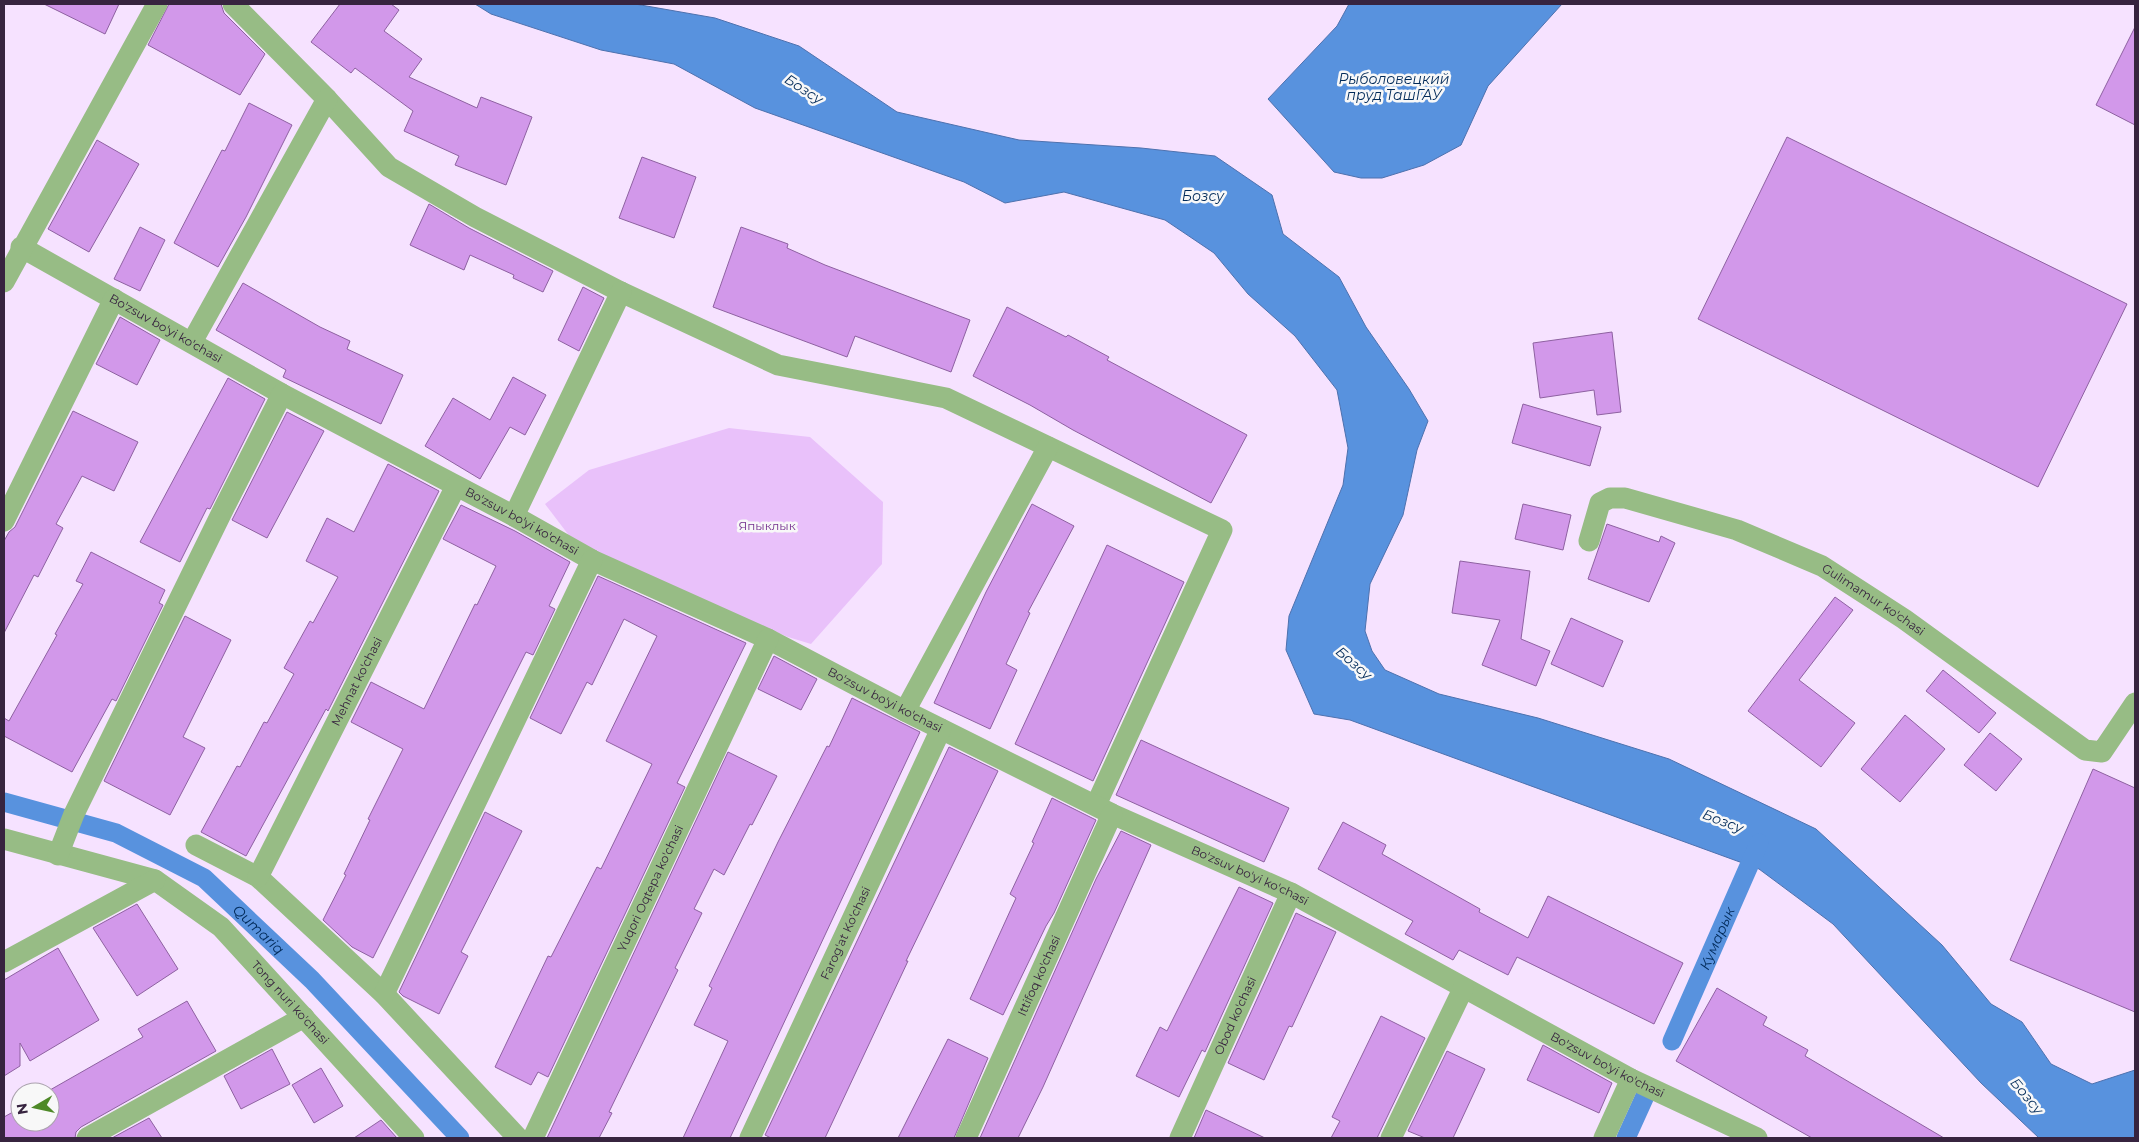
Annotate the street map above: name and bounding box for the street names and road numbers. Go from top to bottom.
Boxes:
street label: Bo'zsuv bo'yi ko'chasi [107,290,225,366]
street label: Bo'zsuv bo'yi ko'chasi [463,484,581,558]
street label: Gulimamur ko'chasi [1819,560,1928,639]
street label: Mehnat ko'chasi [328,634,385,728]
street label: Bo'zsuv bo'yi ko'chasi [825,664,945,735]
street label: Yuqori Oqtepa ko'chasi [614,822,686,954]
street label: Bo'zsuv bo'yi ko'chasi [1189,842,1311,908]
street label: Farog'at Ko'chasi [817,884,873,982]
street label: Ittifoq ko'chasi [1014,933,1063,1018]
street label: Tong nuri ko'chasi [249,957,333,1047]
street label: Obod ko'chasi [1211,974,1259,1057]
street label: Bo'zsuv bo'yi ko'chasi [1548,1028,1667,1101]

